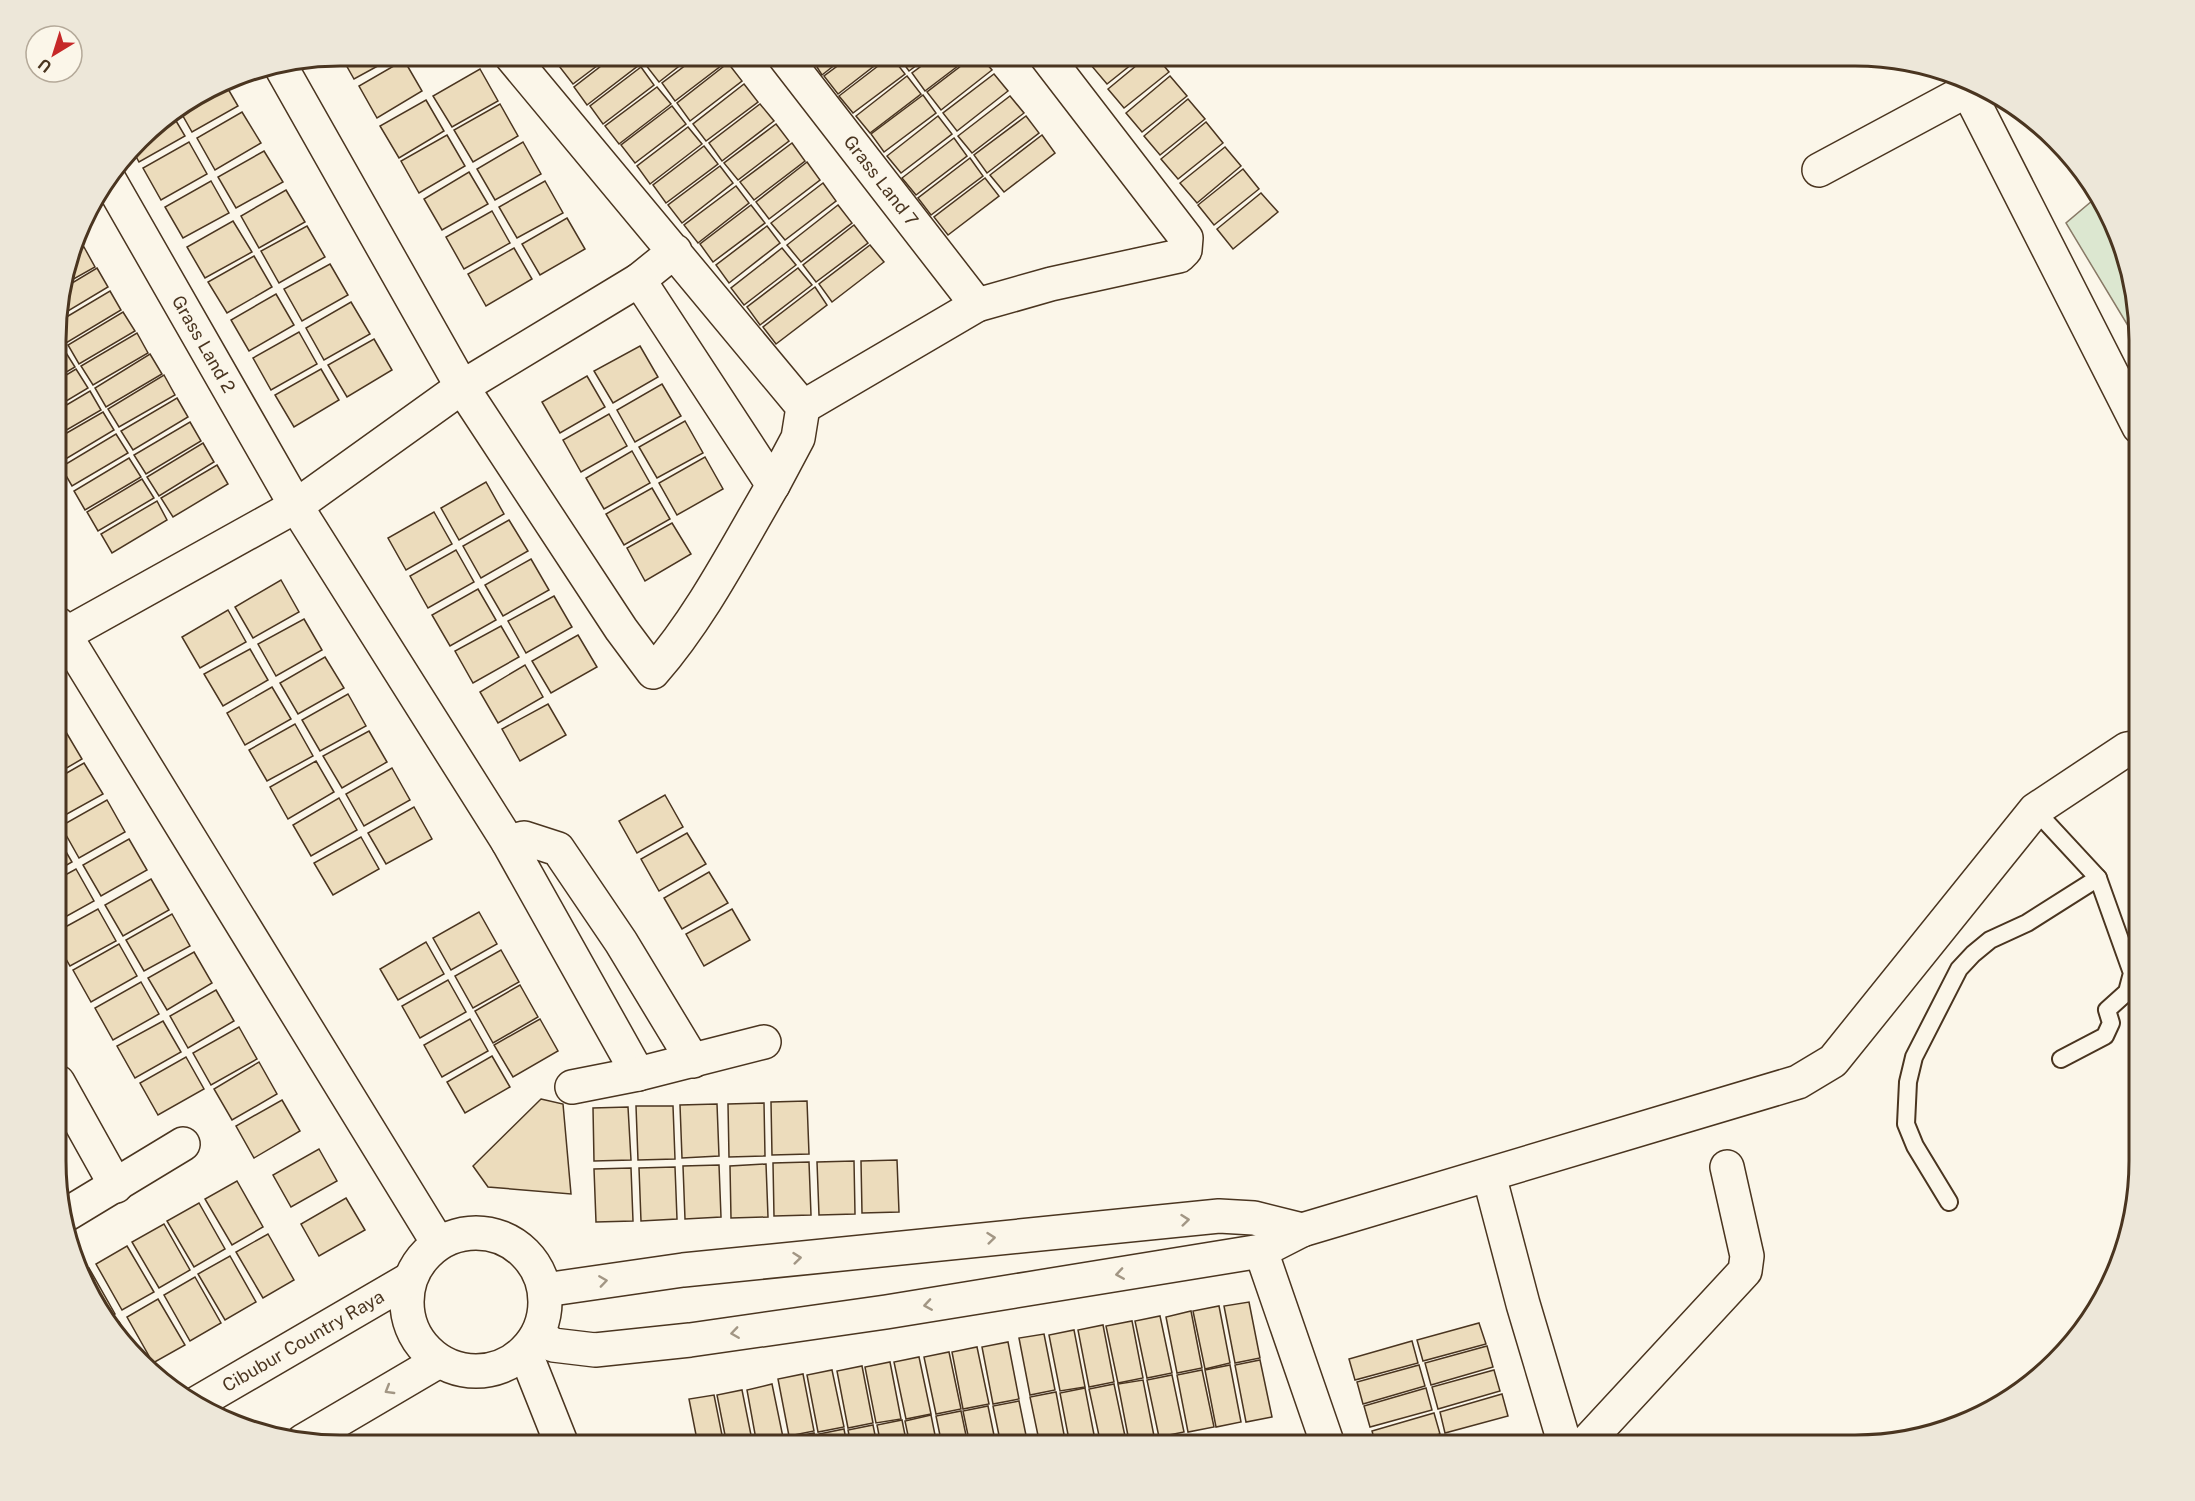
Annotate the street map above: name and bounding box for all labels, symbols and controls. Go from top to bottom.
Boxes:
north arrow [24,24,84,84]
text: U [35,54,55,76]
street label: Grass Land 7 [840,131,923,230]
street label: Grass Land 2 [168,292,240,396]
one-way arrow [1180,1214,1189,1227]
one-way arrow [986,1232,995,1245]
one-way arrow [792,1252,801,1265]
one-way arrow [1116,1267,1126,1280]
one-way arrow [598,1276,608,1288]
street label: Cibubur Country Raya [219,1285,388,1396]
one-way arrow [923,1299,933,1311]
one-way arrow [730,1327,740,1339]
one-way arrow [385,1383,395,1395]

